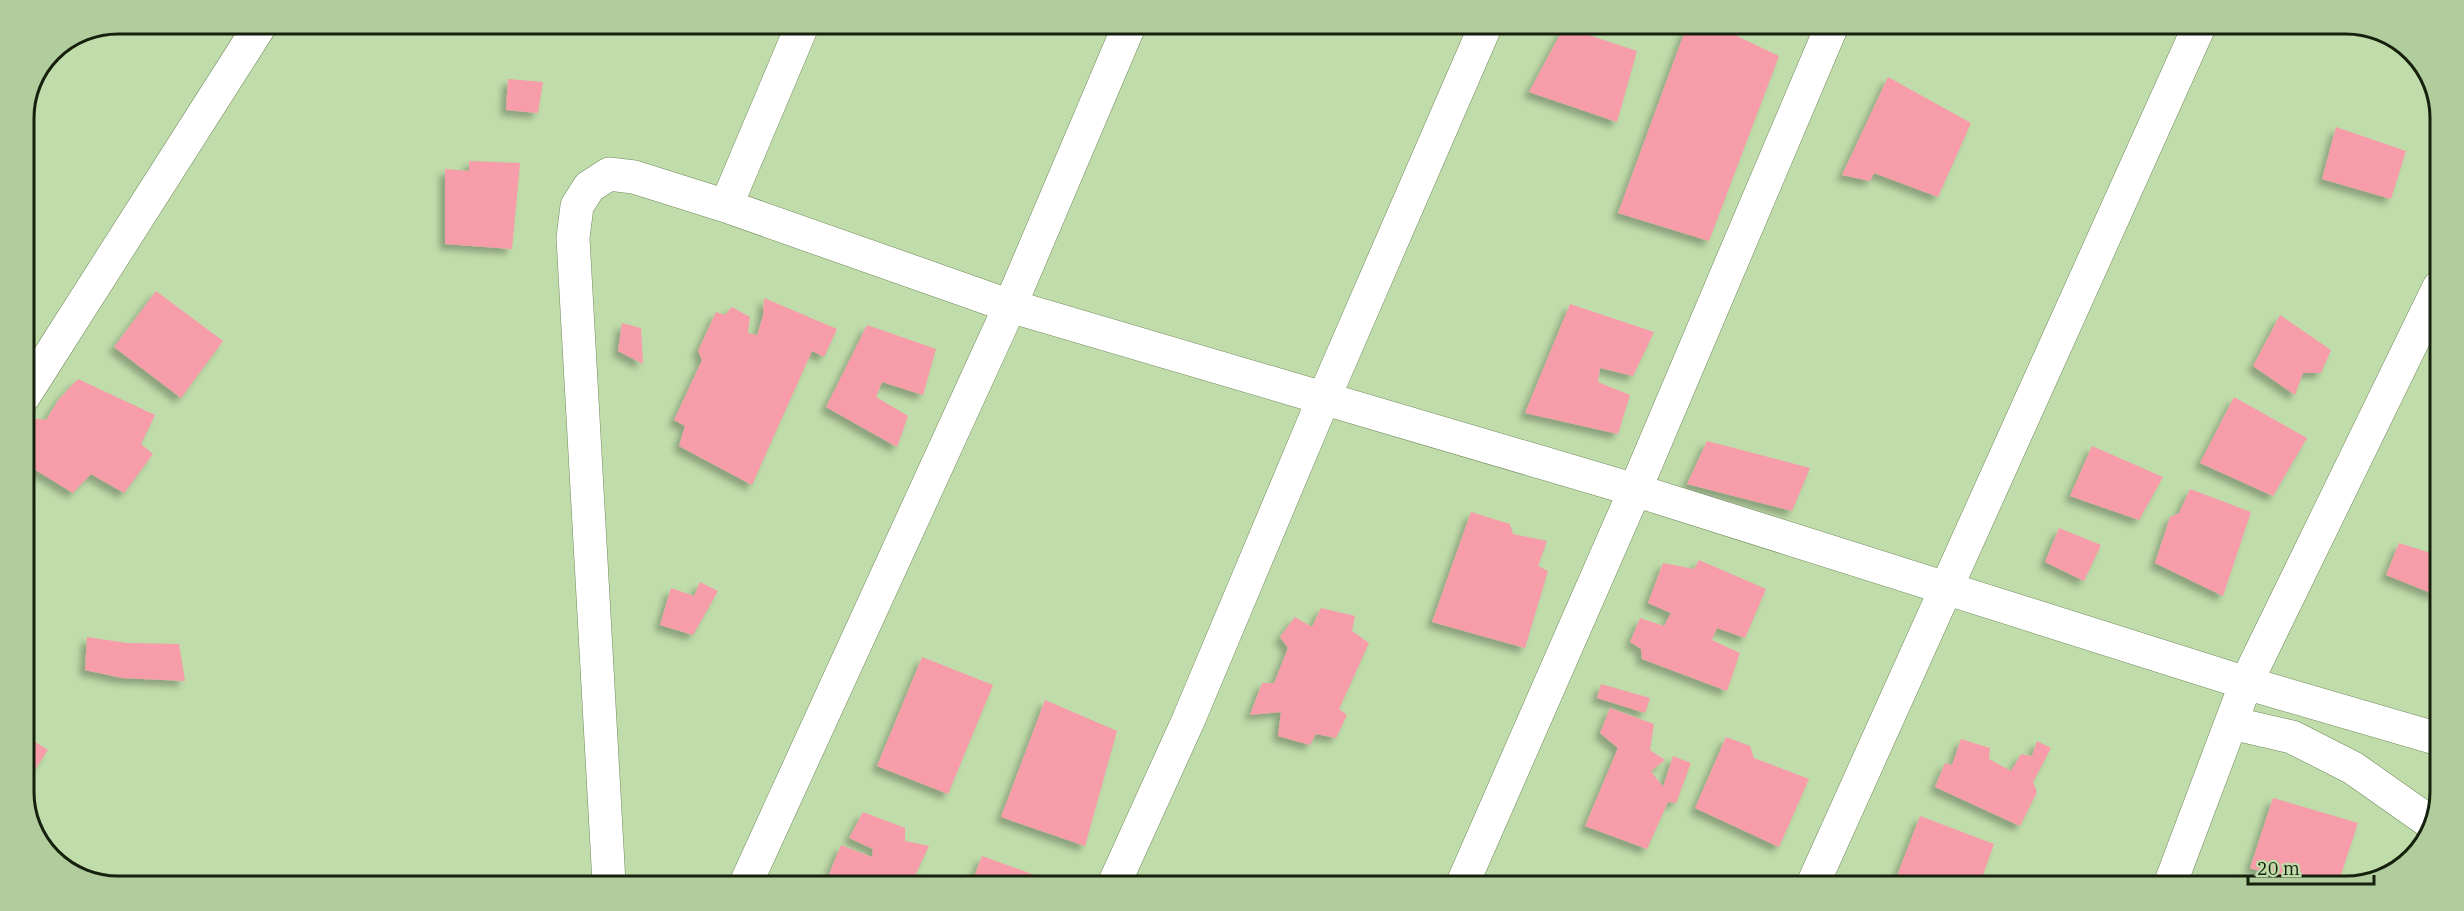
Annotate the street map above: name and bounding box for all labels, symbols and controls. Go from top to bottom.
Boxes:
scale bar [2248,848,2374,886]
text: 20 m [2257,857,2300,880]

